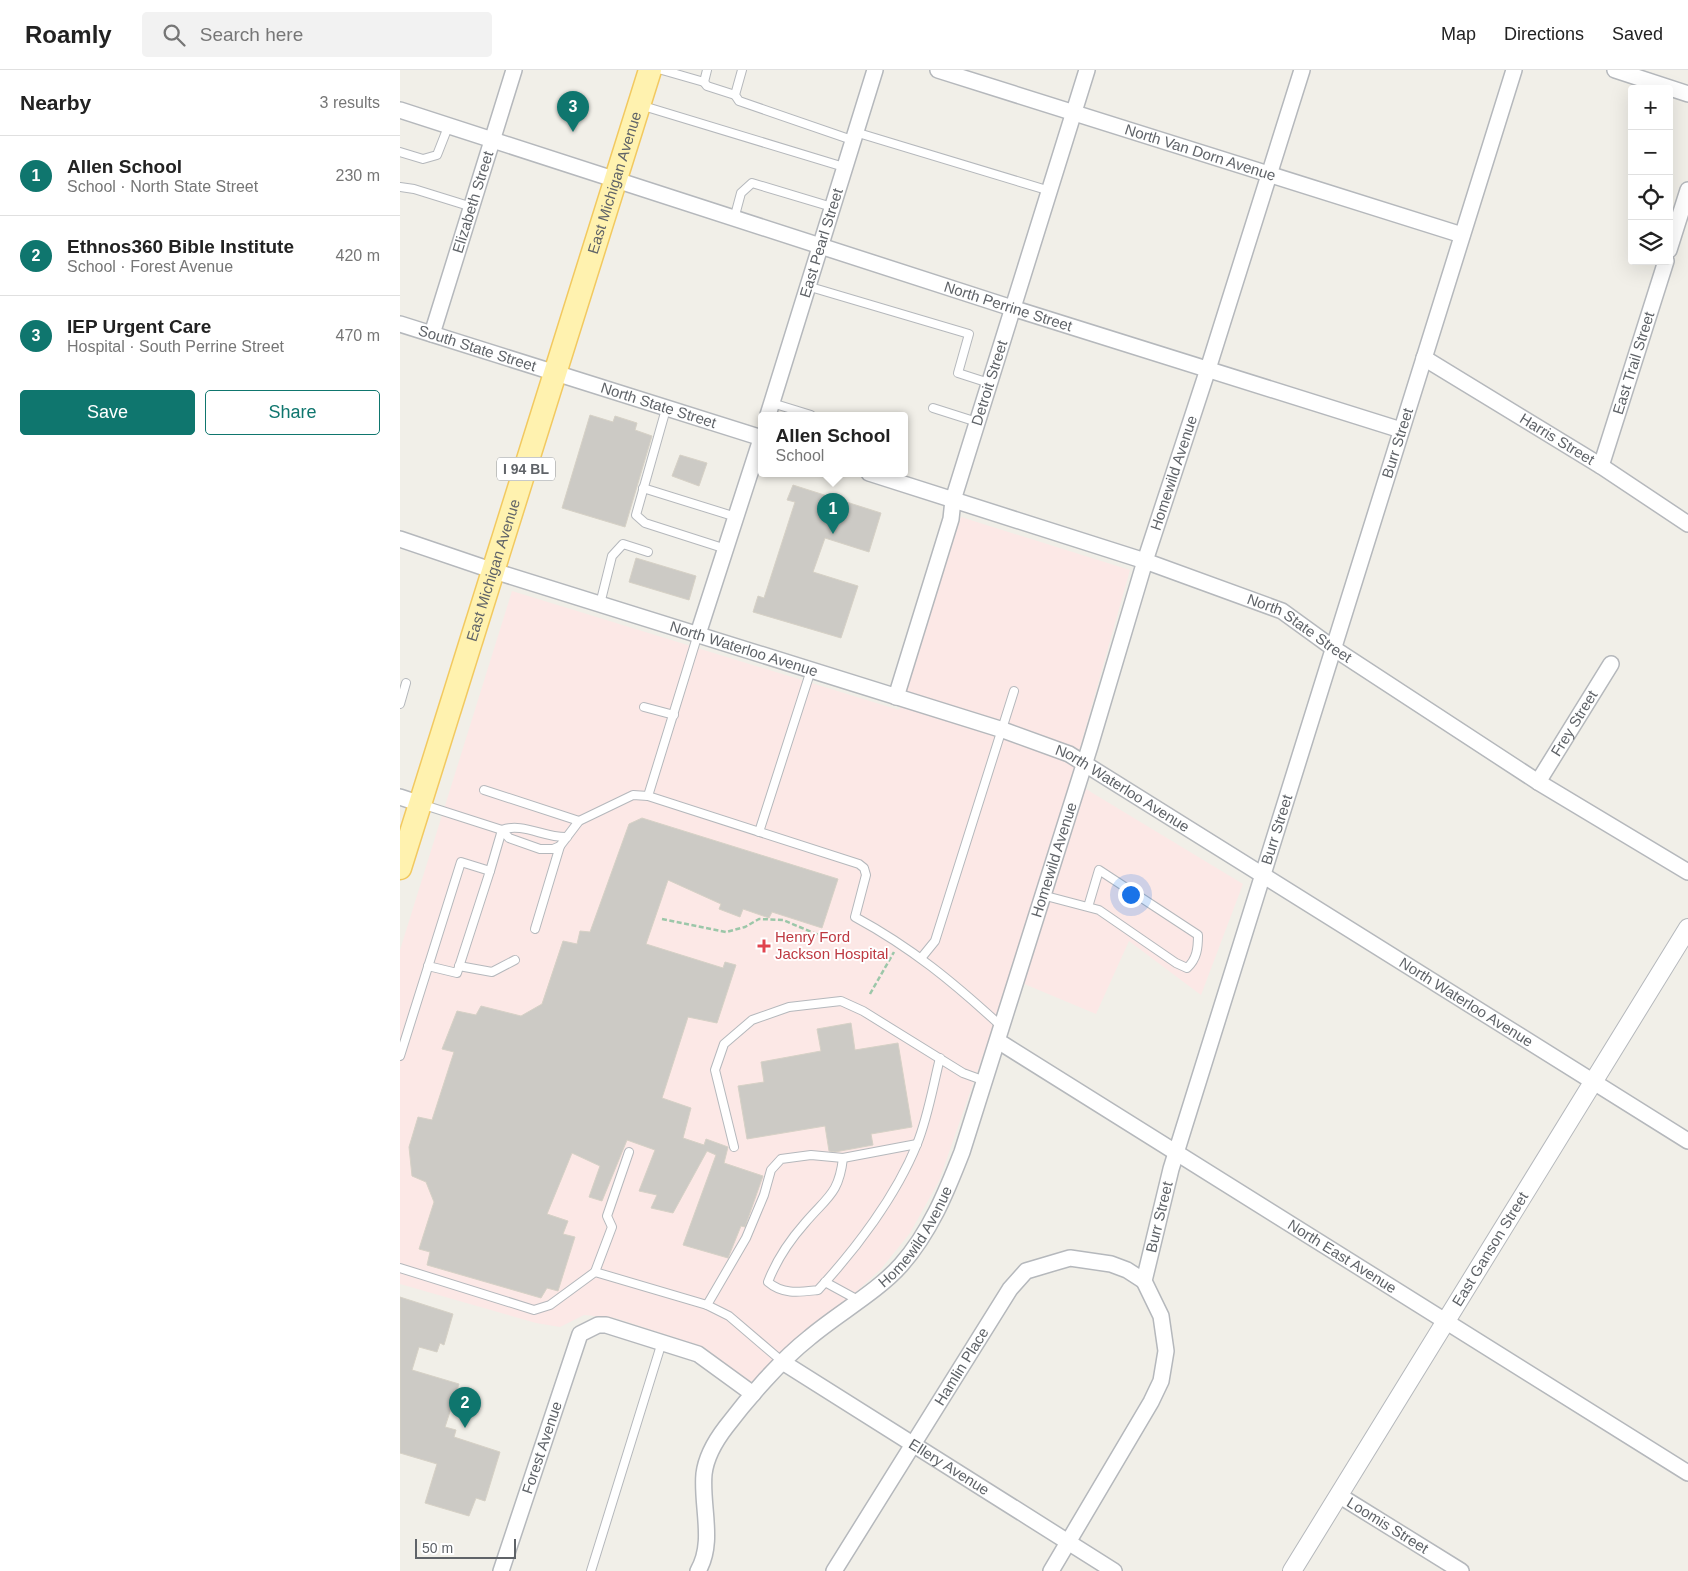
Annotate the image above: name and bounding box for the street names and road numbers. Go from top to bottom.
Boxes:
street label: East Michigan Avenue [584,109,644,256]
street label: North Van Dorn Avenue [1123,120,1278,184]
street label: Elizabeth Street [449,148,497,255]
street label: East Pearl Street [796,185,846,300]
street label: North Perrine Street [942,278,1075,335]
street label: East Trail Street [1609,309,1658,416]
street label: South State Street [416,321,539,375]
street label: Detroit Street [968,337,1011,428]
street label: North State Street [599,379,719,431]
street label: Burr Street [1378,405,1416,480]
street label: Harris Street [1517,410,1599,468]
street label: Homewild Avenue [1147,413,1200,532]
road number: I 94 BL [497,458,555,480]
street label: East Michigan Avenue [463,497,523,643]
street label: North State Street [1245,590,1356,666]
street label: North Waterloo Avenue [668,617,820,680]
street label: Frey Street [1547,686,1601,759]
street label: North Waterloo Avenue [1053,741,1193,835]
street label: Burr Street [1258,792,1296,867]
street label: Homewild Avenue [1028,800,1080,919]
street label: North Waterloo Avenue [1396,954,1536,1050]
street label: Burr Street [1142,1179,1176,1254]
street label: Homewild Avenue [875,1183,955,1291]
street label: East Ganson Street [1448,1188,1532,1309]
street label: North East Avenue [1285,1216,1400,1296]
street label: Hamlin Place [931,1324,992,1408]
street label: Forest Avenue [518,1399,565,1496]
street label: Ellery Avenue [906,1435,992,1498]
street label: Loomis Street [1344,1493,1432,1557]

